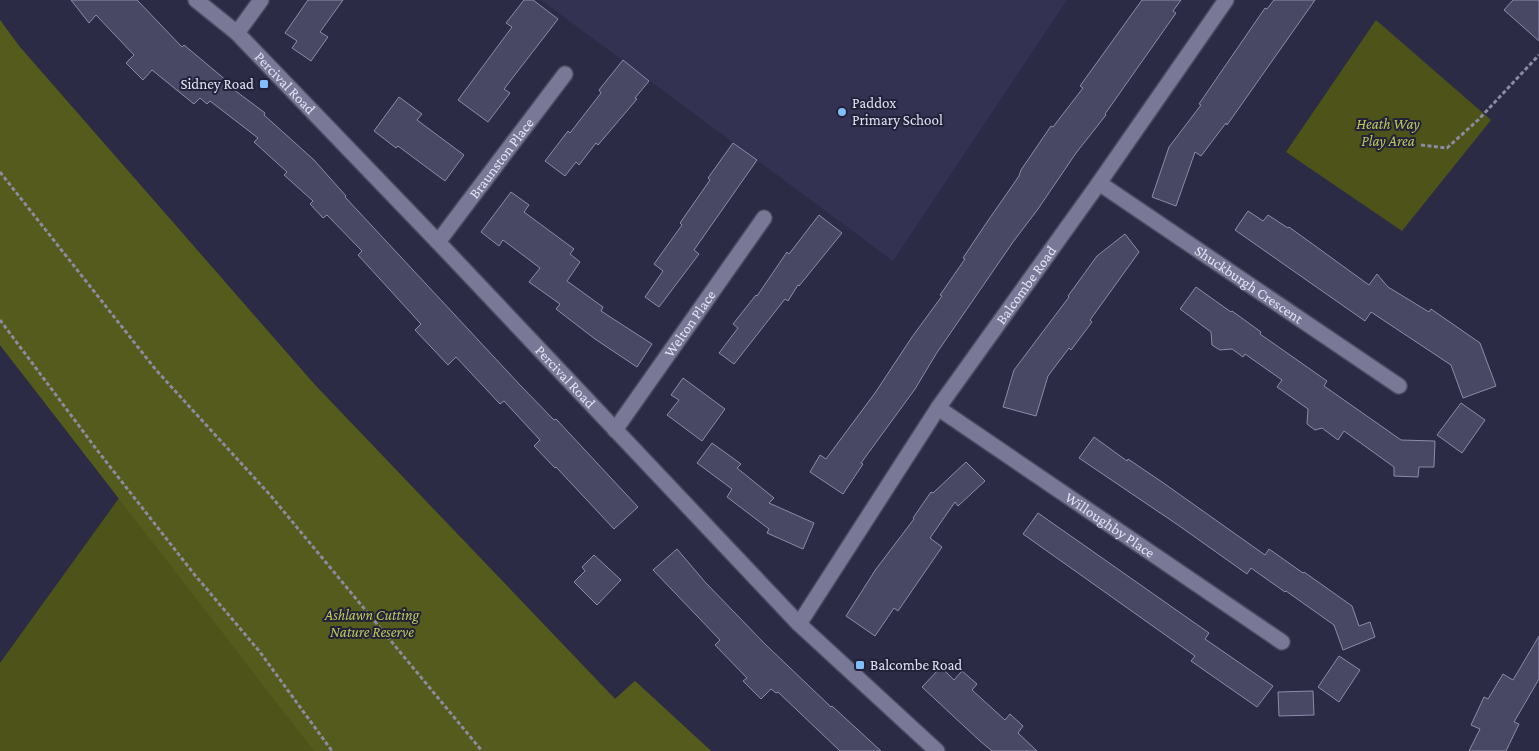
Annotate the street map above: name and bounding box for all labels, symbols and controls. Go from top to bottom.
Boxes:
street label: Percival Road [252,49,319,117]
place label: Sidney Road [180,76,254,93]
marker: Sidney Road [258,78,270,90]
place label: Paddox Primary School [852,95,943,129]
marker: Paddox Primary School [836,106,848,118]
street label: Braunston Place [466,115,537,202]
park label: Heath Way Play Area [1356,116,1420,150]
street label: Shuckburgh Crescent [1192,242,1307,327]
street label: Balcombe Road [993,243,1059,327]
street label: Welton Place [661,287,719,360]
street label: Percival Road [532,342,599,411]
street label: Willoughby Place [1062,489,1158,561]
park label: Ashlawn Cutting Nature Reserve [324,607,420,640]
place label: Balcombe Road [870,657,962,673]
marker: Balcombe Road [854,659,866,671]

